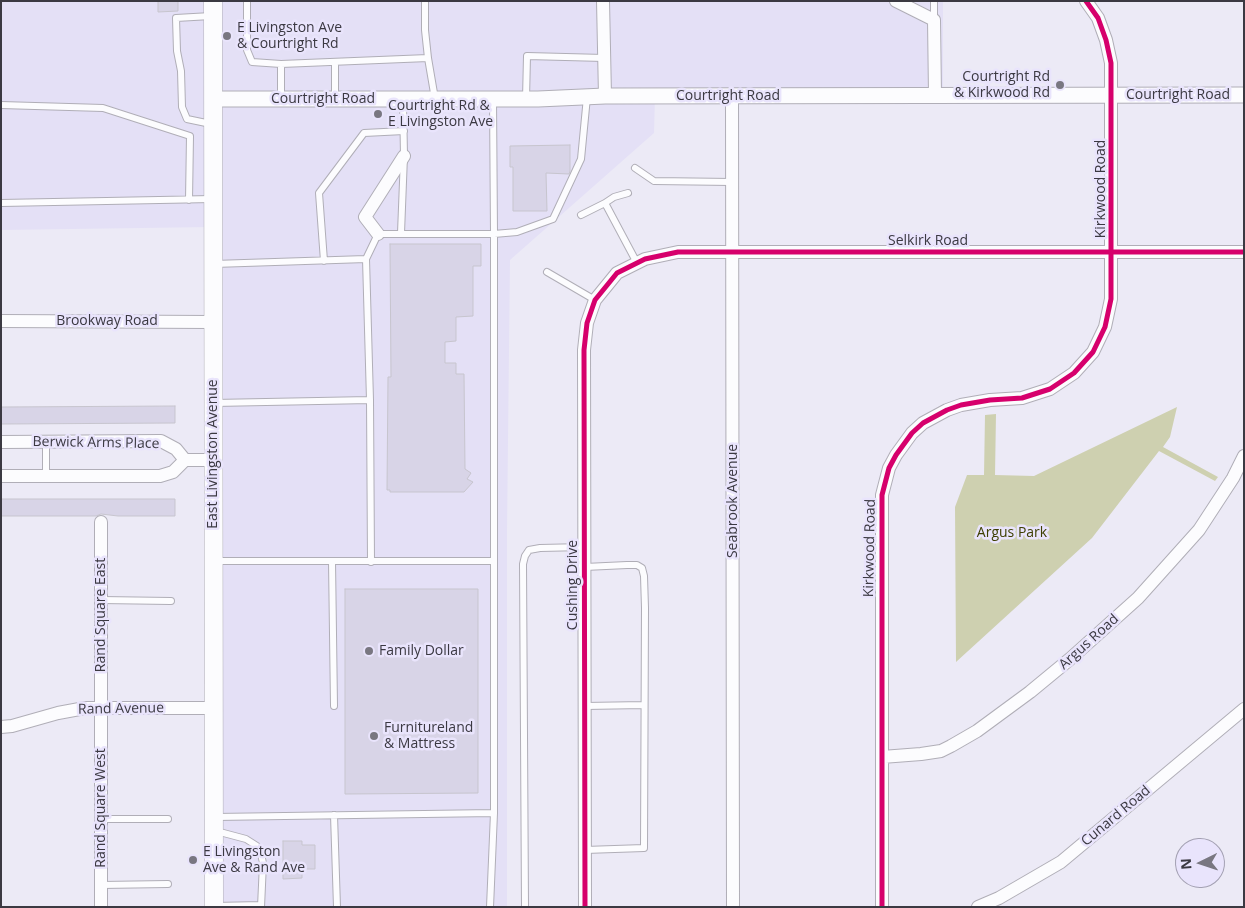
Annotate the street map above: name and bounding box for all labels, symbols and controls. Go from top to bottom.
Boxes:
place label: E Livingston Ave & Courtright Rd [237,20,342,52]
marker: E Livingston Ave & Courtright Rd [221,30,233,42]
place label: Courtright Rd & Kirkwood Rd [954,69,1050,102]
marker: Courtright Rd & Kirkwood Rd [1054,79,1066,91]
street label: Courtright Road [1126,87,1230,103]
street label: Courtright Road [676,88,780,104]
street label: Courtright Road [271,91,375,107]
place label: Courtright Rd & E Livingston Ave [388,98,493,130]
marker: Courtright Rd & E Livingston Ave [372,108,384,120]
street label: Kirkwood Road [1093,140,1109,238]
street label: Selkirk Road [888,233,968,249]
street label: Brookway Road [56,313,158,329]
street label: East Livingston Avenue [205,379,221,529]
street label: Berwick Arms Place [32,433,160,453]
street label: Seabrook Avenue [725,444,741,558]
street label: Kirkwood Road [861,499,879,597]
park label: Argus Park [977,525,1047,541]
street label: Cushing Drive [565,540,581,630]
street label: Rand Square East [93,558,109,672]
street label: Argus Road [1056,611,1122,673]
place label: Family Dollar [379,643,464,659]
marker: Family Dollar [363,645,375,657]
street label: Rand Avenue [78,700,164,718]
place label: Furnitureland & Mattress [384,720,473,752]
marker: Furnitureland & Mattress [368,730,380,742]
street label: Rand Square West [93,748,109,868]
street label: Cunard Road [1078,782,1154,850]
north arrow [1175,838,1225,888]
place label: E Livingston Ave & Rand Ave [203,844,305,876]
marker: E Livingston Ave & Rand Ave [187,854,199,866]
text: N [1176,858,1195,870]

